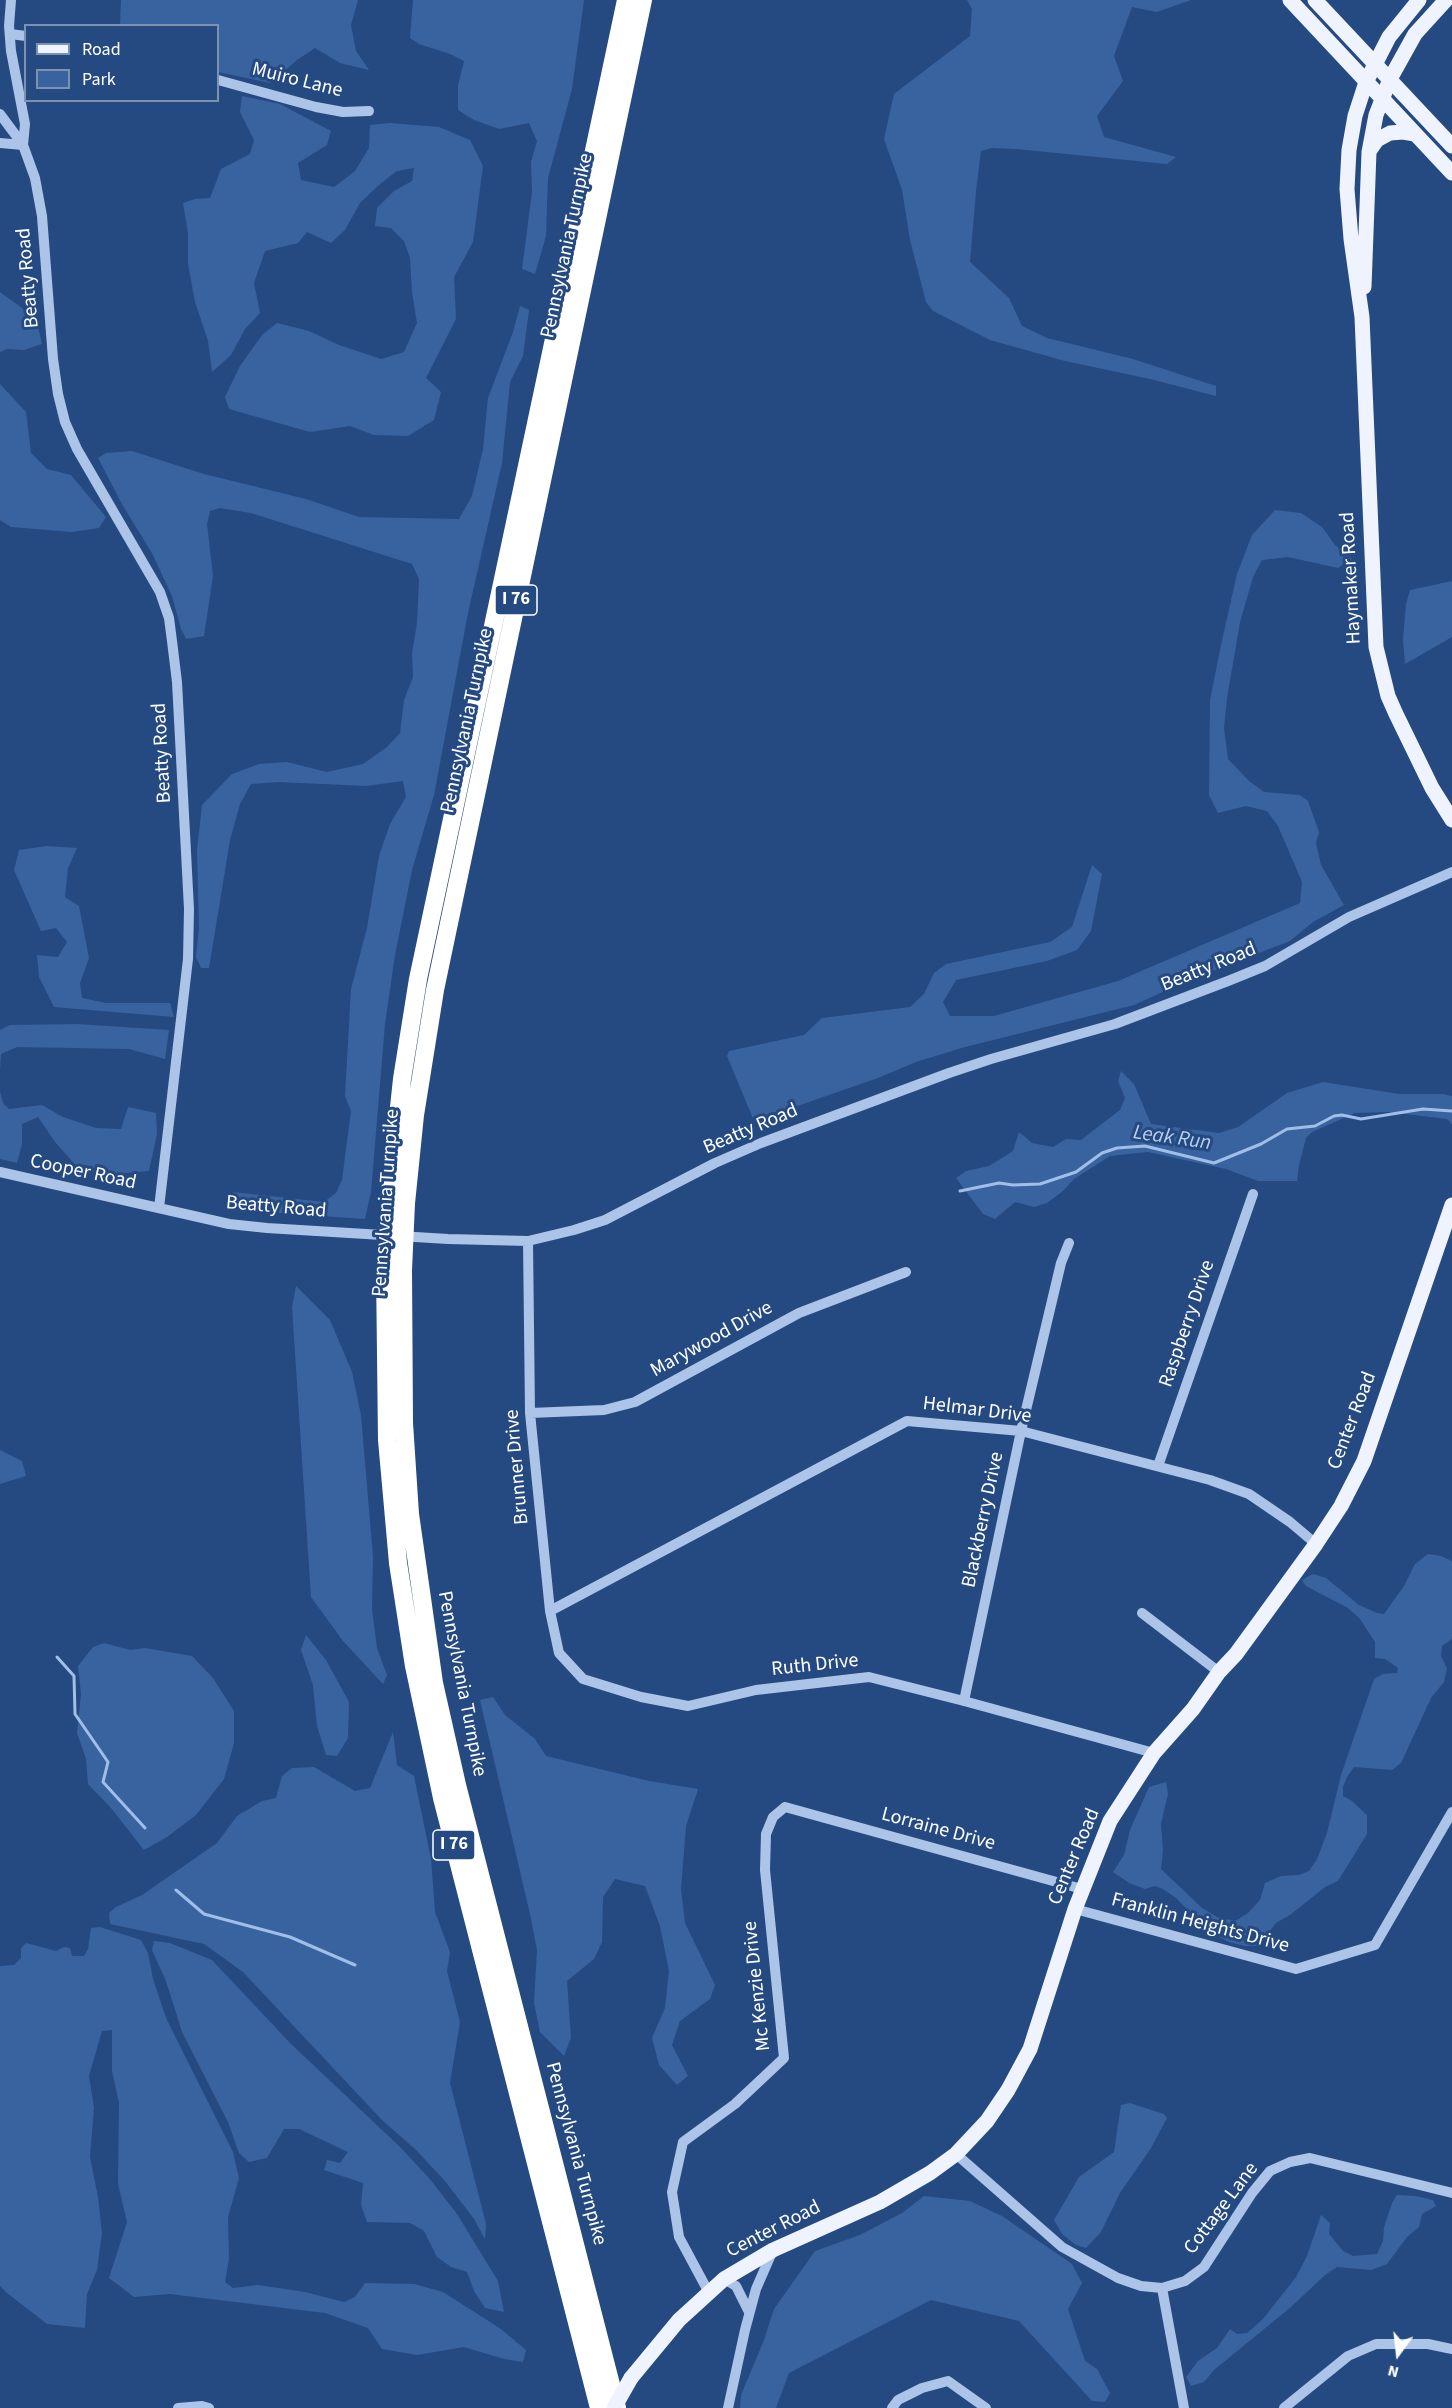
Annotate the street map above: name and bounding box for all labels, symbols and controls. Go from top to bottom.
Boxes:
legend [24,24,219,102]
text: Road [82,37,121,62]
street label: Muiro Lane [249,58,345,104]
text: Park [82,67,116,92]
street label: Pennsylvania Turnpike [537,151,599,341]
street label: Beatty Road [13,227,45,329]
street label: Haymaker Road [1337,511,1367,645]
road number: I 76 [495,585,537,615]
street label: Pennsylvania Turnpike [437,626,499,816]
street label: Beatty Road [148,702,178,804]
street label: Beatty Road [1158,938,1260,998]
street label: Beatty Road [700,1099,802,1161]
street label: Pennsylvania Turnpike [368,1108,406,1298]
water label: Leak Run [1131,1121,1213,1157]
street label: Cooper Road [28,1150,138,1196]
street label: Beatty Road [225,1192,327,1224]
street label: Raspberry Drive [1155,1257,1221,1391]
street label: Marywood Drive [647,1297,777,1383]
street label: Center Road [1323,1369,1383,1473]
street label: Helmar Drive [921,1392,1033,1430]
street label: Brunner Drive [501,1408,535,1526]
street label: Blackberry Drive [958,1450,1010,1590]
street label: Pennsylvania Turnpike [431,1589,491,1779]
street label: Ruth Drive [770,1650,860,1682]
street label: Lorraine Drive [878,1803,998,1857]
street label: Center Road [1044,1805,1106,1909]
road number: I 76 [433,1830,475,1860]
street label: Franklin Heights Drive [1109,1889,1291,1959]
street label: Mc Kenzie Drive [739,1920,777,2052]
street label: Pennsylvania Turnpike [539,2060,611,2248]
street label: Cottage Lane [1180,2158,1264,2260]
street label: Center Road [723,2196,825,2264]
north arrow [1368,2324,1428,2384]
text: N [1385,2359,1401,2383]

